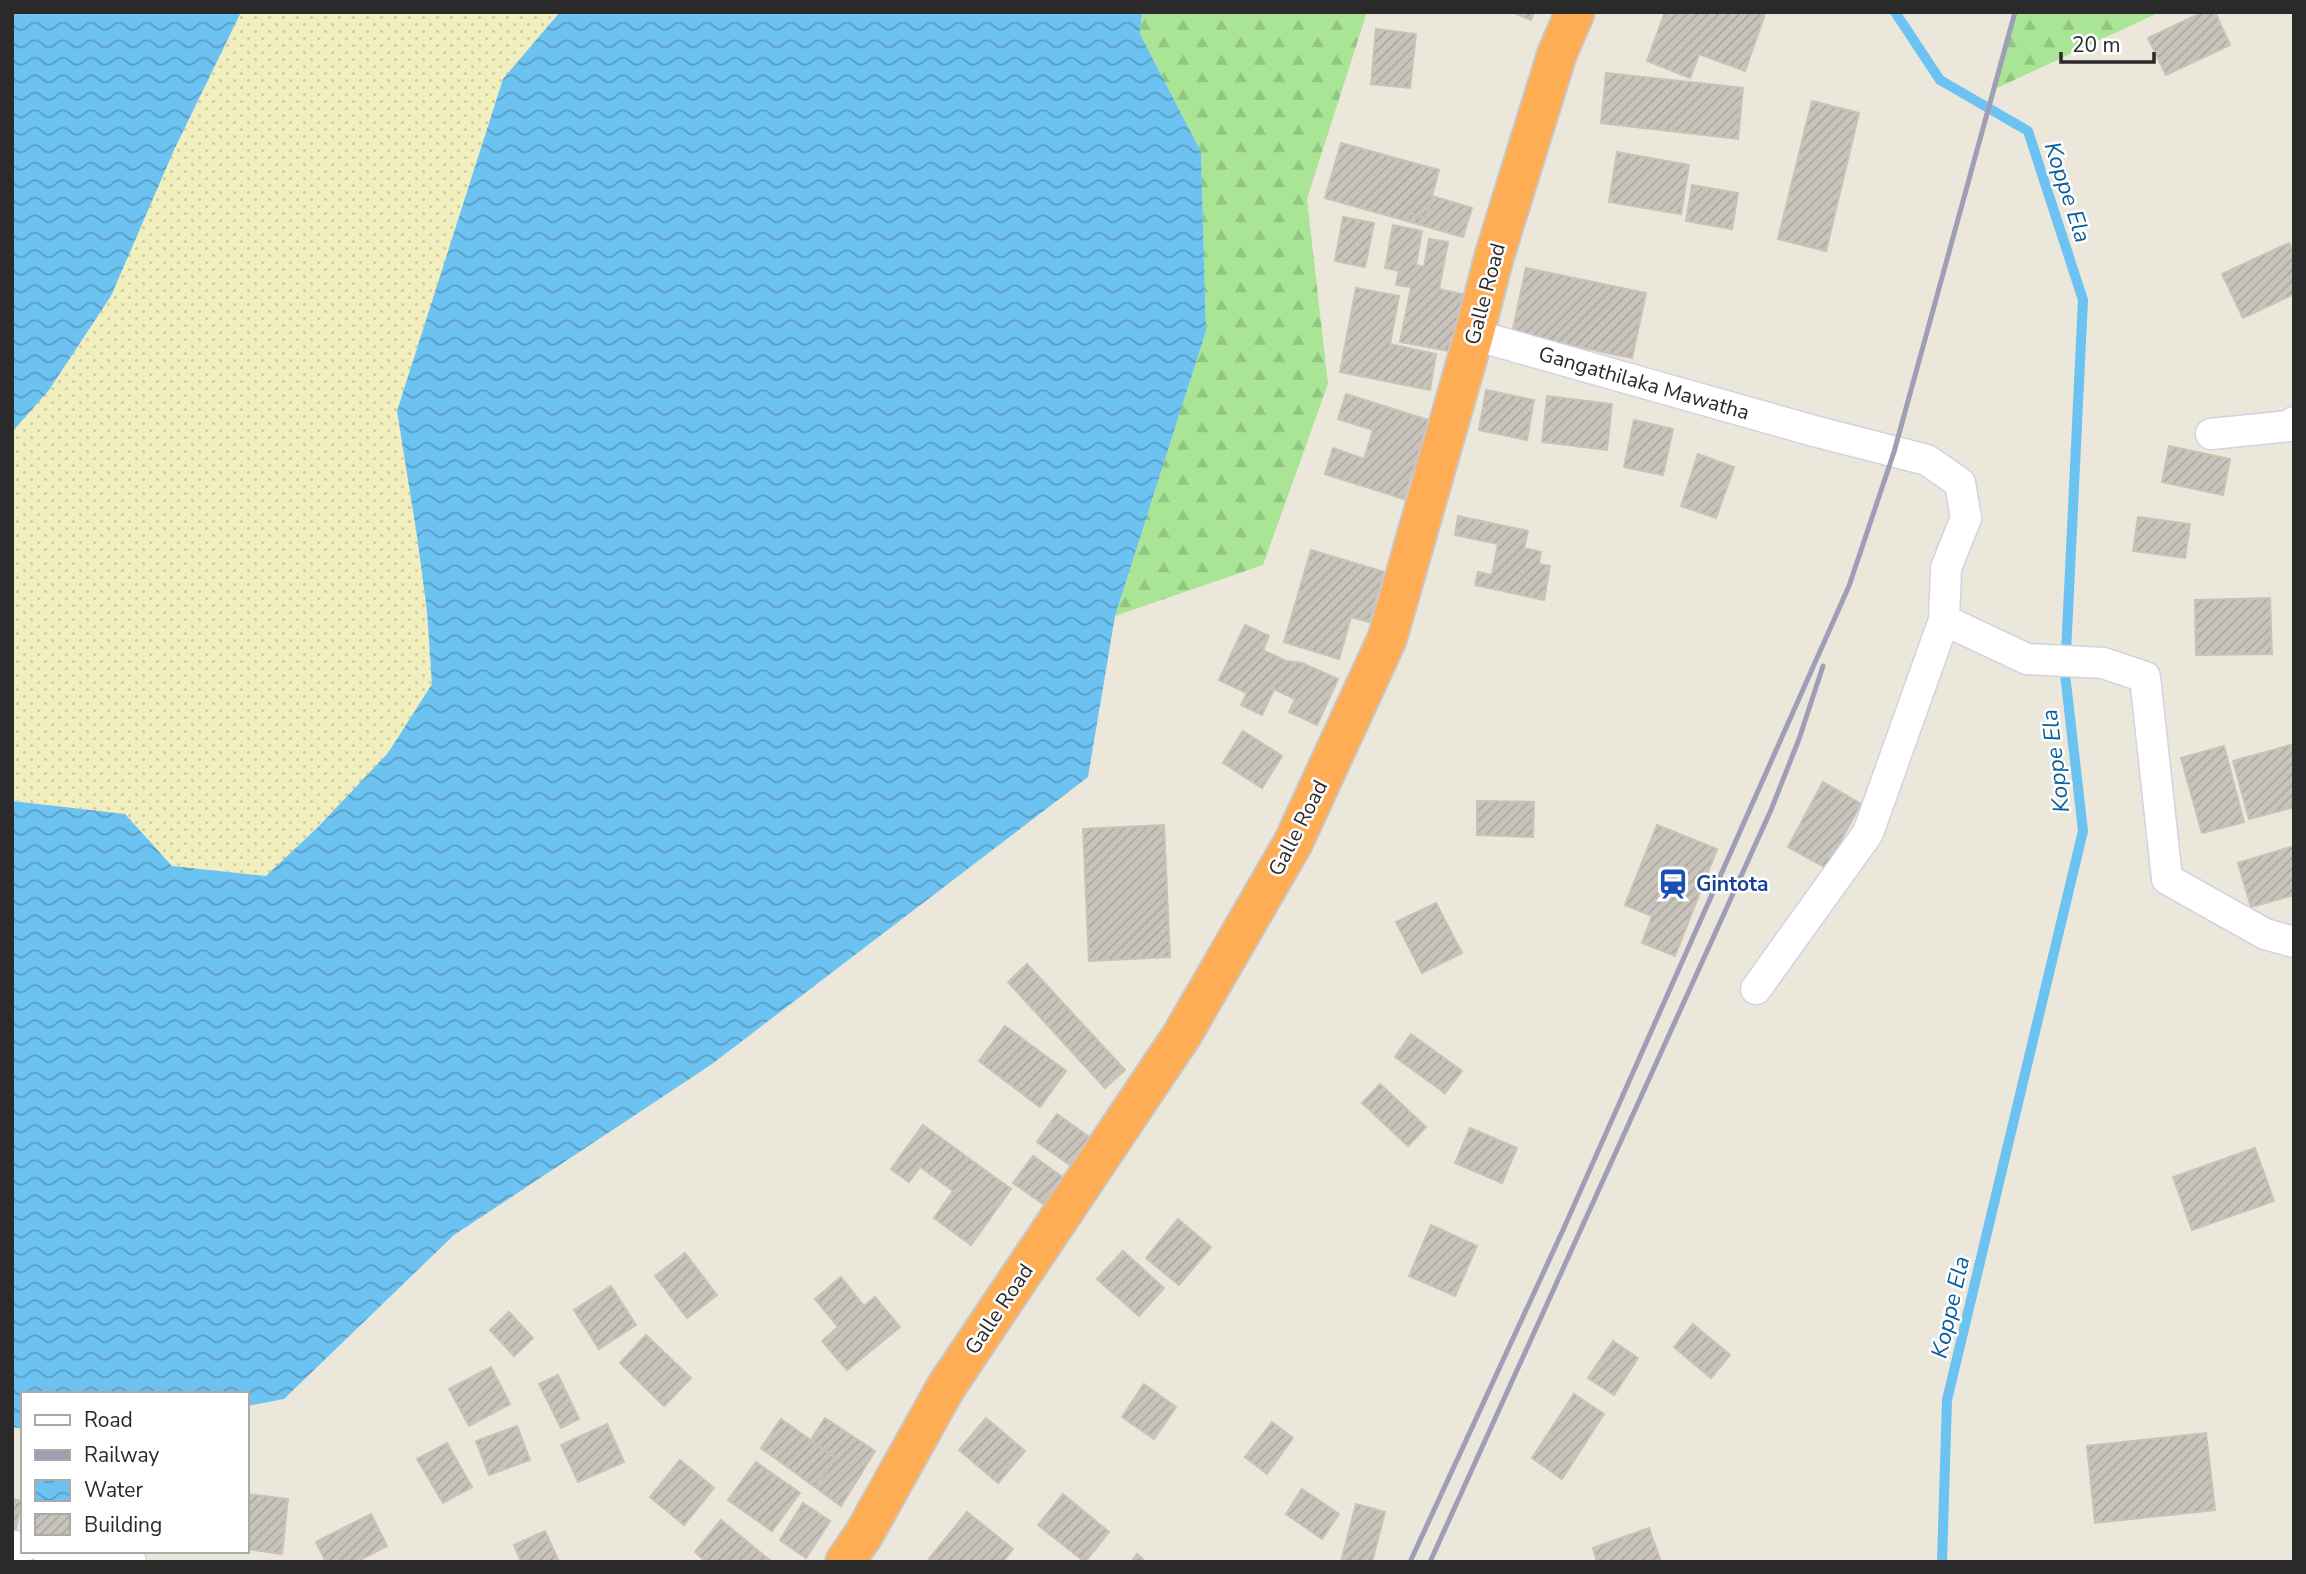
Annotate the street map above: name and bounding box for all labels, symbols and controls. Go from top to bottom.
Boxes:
scale bar [2061,21,2154,65]
text: 20 m [2072,31,2121,59]
water label: Koppe Ela [2037,138,2098,247]
street label: Galle Road [1458,240,1512,348]
street label: Gangathilaka Mawatha [1535,339,1753,427]
water label: Koppe Ela [2034,707,2077,815]
street label: Galle Road [1262,775,1334,881]
station icon: Gintota [1656,867,1690,901]
place label: Gintota [1696,870,1769,898]
water label: Koppe Ela [1924,1253,1977,1361]
street label: Galle Road [958,1258,1040,1360]
legend [21,1392,248,1553]
text: Road [84,1406,133,1434]
text: Railway [84,1441,159,1469]
text: Water [84,1476,143,1504]
text: Building [84,1511,162,1539]

